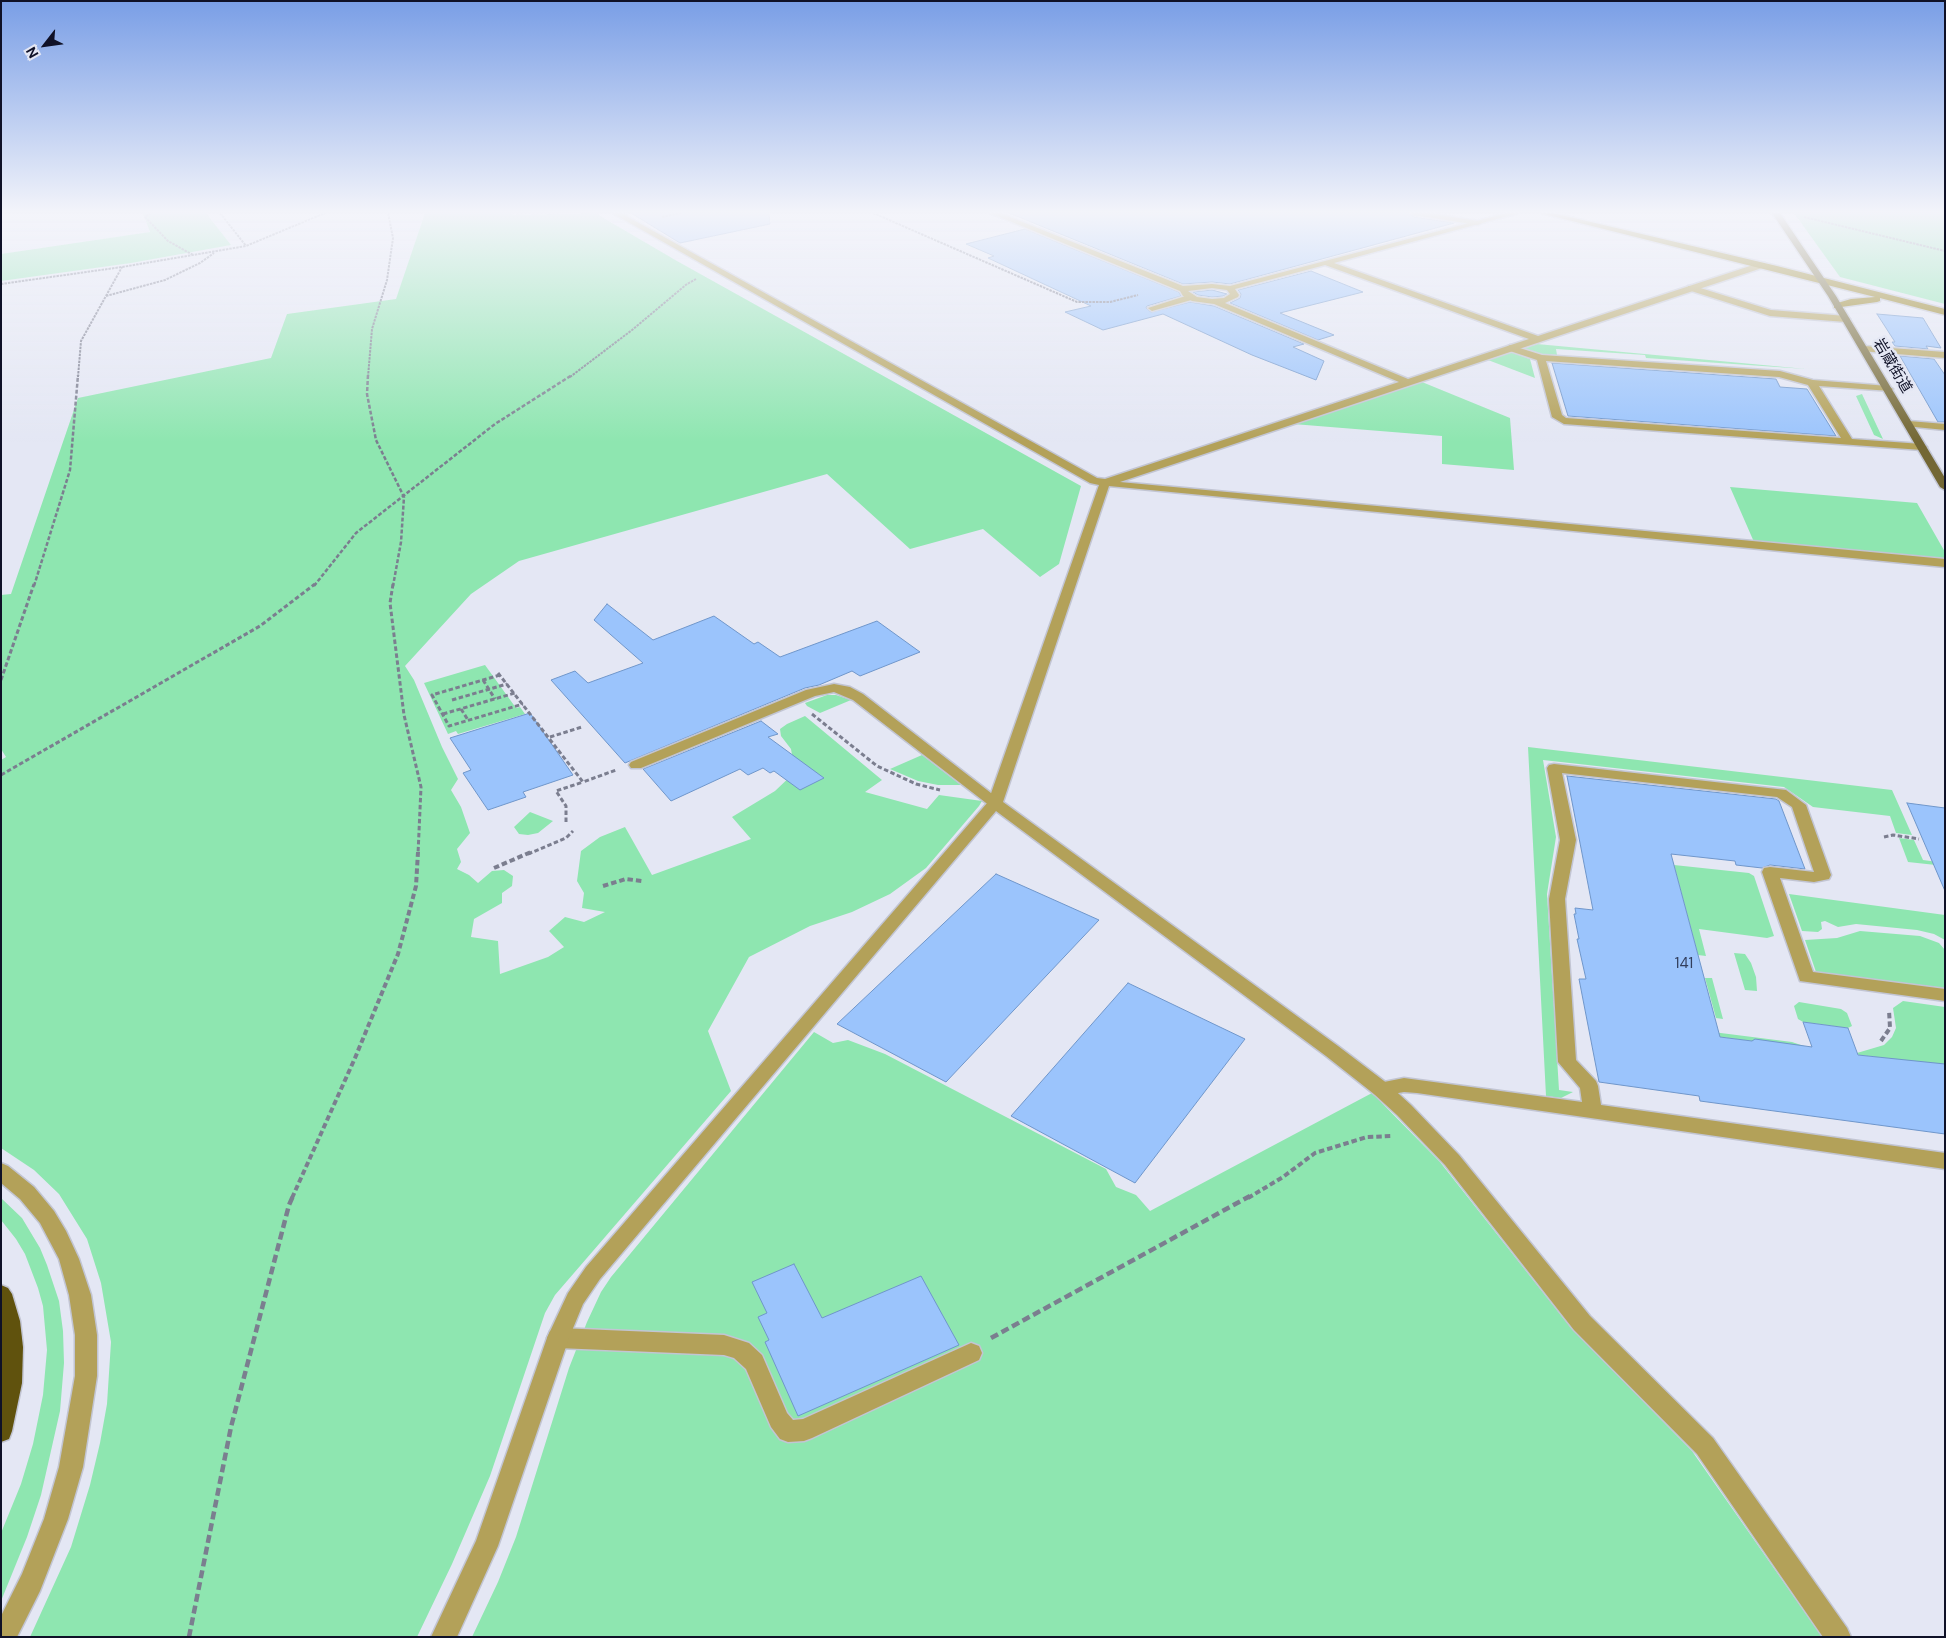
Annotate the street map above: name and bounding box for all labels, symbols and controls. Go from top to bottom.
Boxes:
north arrow [20,20,70,70]
text: N [22,44,42,61]
street label: 岩蔵街道 [1869,336,1915,396]
house number: 141 [1675,955,1693,973]

